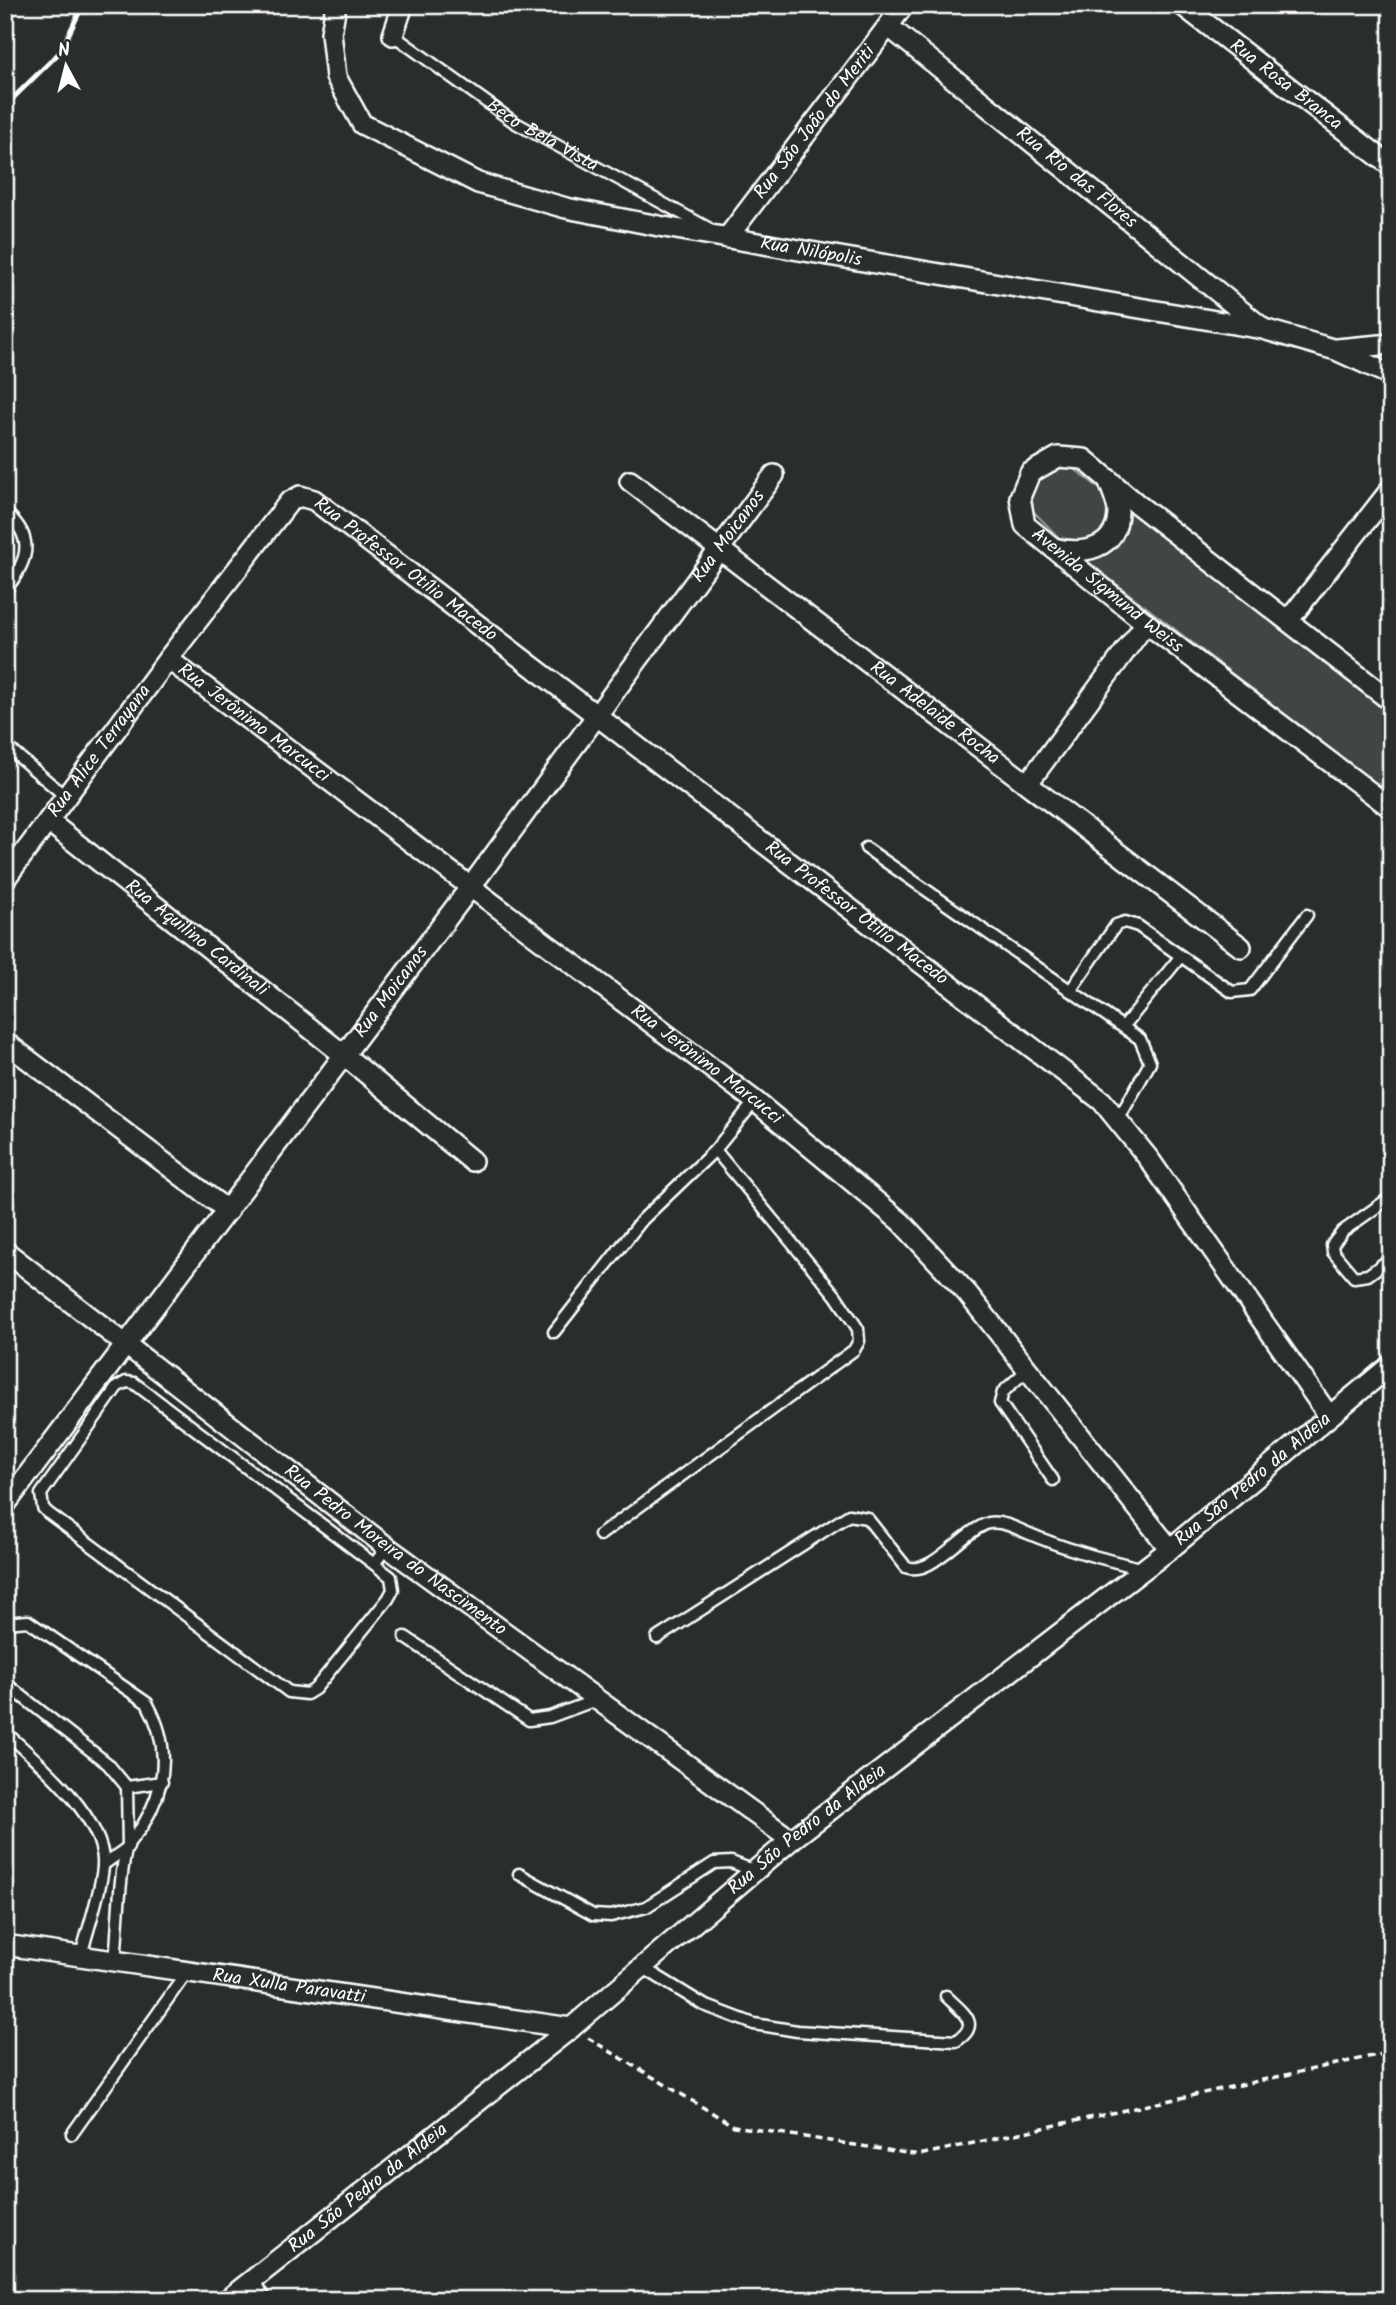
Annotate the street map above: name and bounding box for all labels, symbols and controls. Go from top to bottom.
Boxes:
north arrow [32,32,102,102]
street label: Rua Rosa Branca [1223,32,1349,138]
text: N [56,35,72,67]
street label: Rua São João do Meriti [746,38,884,206]
street label: Beco Bela Vista [479,91,604,180]
street label: Rua Rio das Flores [1009,119,1144,236]
street label: Rua Nilópolis [758,229,864,275]
street label: Rua Moicanos [684,484,773,589]
street label: Rua Professor Otílio Macedo [307,490,504,650]
street label: Avenida Sigmund Weiss [1024,520,1190,661]
street label: Rua Adelaide Rocha [863,654,1006,773]
street label: Rua Jerônimo Marcucci [171,656,337,792]
street label: Rua Alice Terrayana [40,678,159,824]
street label: Rua Professor Otílio Macedo [758,834,955,994]
street label: Rua Aquilino Cardinali [118,872,276,1005]
street label: Rua Moicanos [346,940,436,1045]
street label: Rua Jerônimo Marcucci [624,997,790,1134]
street label: Rua São Pedro da Aldeia [1168,1405,1338,1554]
street label: Rua Pedro Moreira do Nascimento [277,1457,513,1644]
street label: Rua São Pedro da Aldeia [721,1757,893,1903]
street label: Rua Xulla Paravatti [210,1961,369,2013]
street label: Rua São Pedro da Aldeia [282,2116,455,2261]

